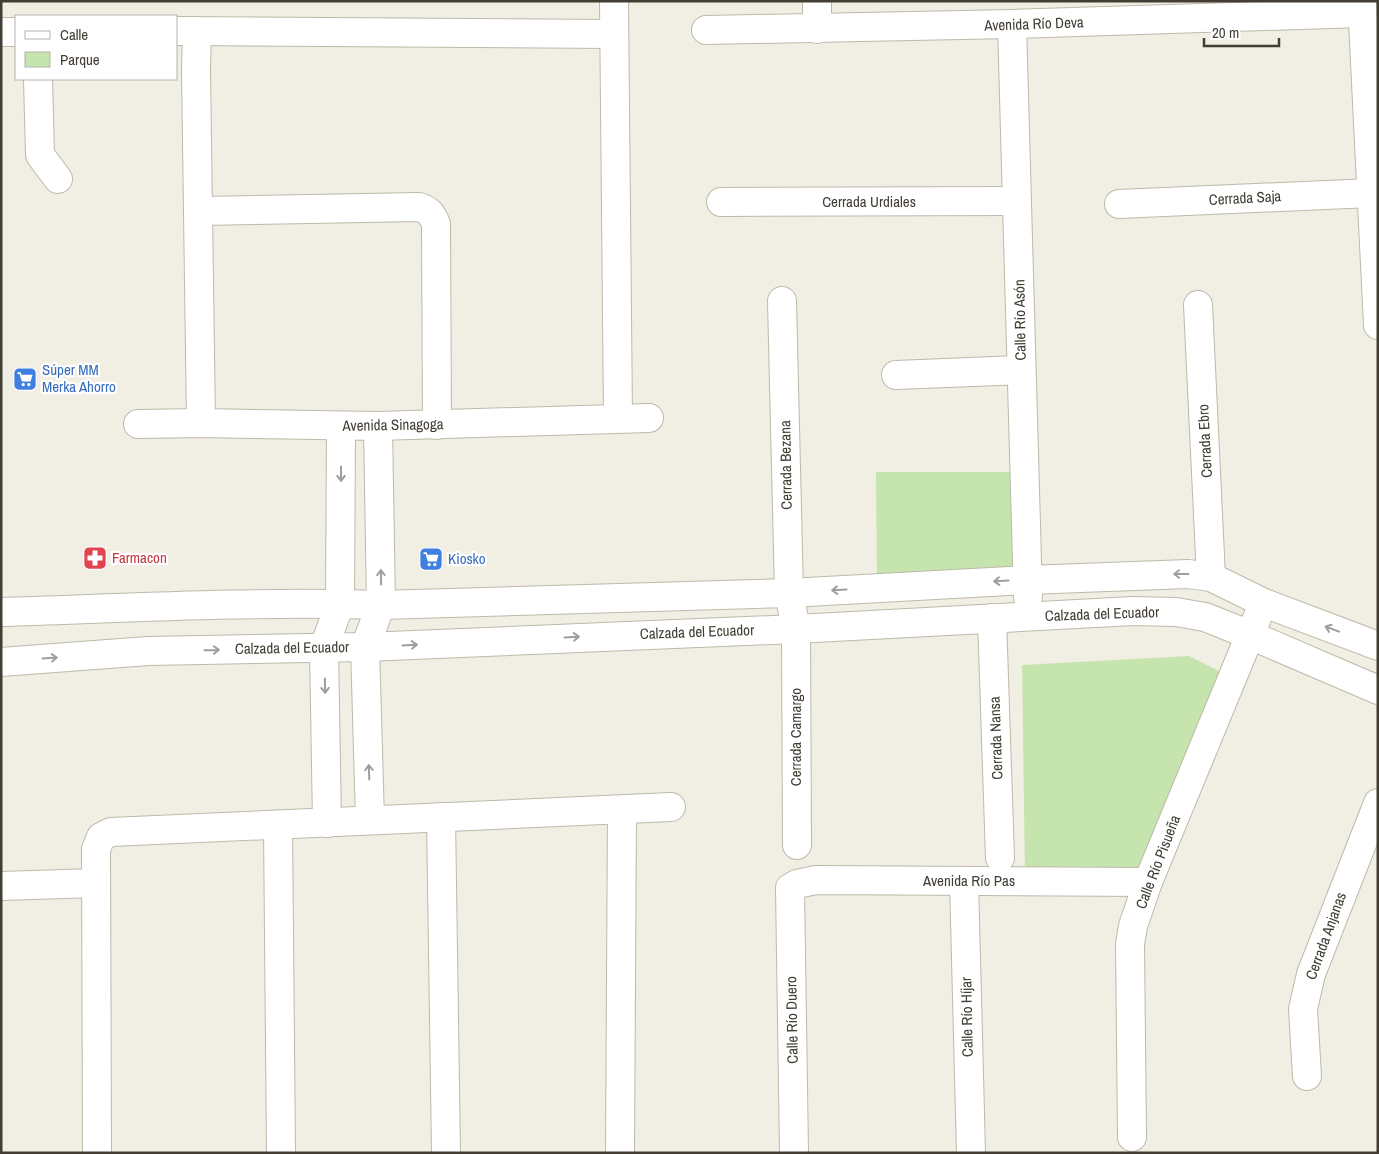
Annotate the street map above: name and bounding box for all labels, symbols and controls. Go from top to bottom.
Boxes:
street label: Avenida Río Deva [983,11,1084,36]
legend [15,15,178,80]
scale bar [1204,15,1279,47]
text: 20 m [1212,22,1239,43]
text: Calle [60,24,88,45]
text: Parque [60,49,100,70]
street label: Cerrada Saja [1208,185,1282,210]
street label: Cerrada Urdiales [822,191,916,212]
street label: Calle Río Asón [1008,279,1031,361]
place label: Súper MM Merka Ahorro [42,359,116,397]
supermarket icon: Súper MM Merka Ahorro [12,366,38,392]
street label: Cerrada Ebro [1192,403,1217,478]
street label: Avenida Sinagoga [341,413,444,436]
street label: Cerrada Bezana [774,420,797,510]
one-way arrow [336,466,346,482]
pharmacy icon: Farmacon [82,545,108,571]
supermarket icon: Kiosko [418,546,444,572]
place label: Farmacon [112,547,167,568]
place label: Kiosko [448,548,486,569]
one-way arrow [376,569,386,586]
one-way arrow [1173,569,1189,579]
one-way arrow [993,577,1009,586]
one-way arrow [831,585,847,594]
street label: Calzada del Ecuador [1045,601,1159,626]
street label: Calzada del Ecuador [640,619,754,644]
one-way arrow [1325,624,1340,633]
one-way arrow [564,633,580,642]
street label: Calzada del Ecuador [235,636,349,659]
one-way arrow [401,640,417,649]
one-way arrow [204,645,220,654]
one-way arrow [42,653,58,663]
one-way arrow [320,678,330,694]
street label: Cerrada Camargo [785,688,806,786]
street label: Cerrada Nansa [984,696,1007,780]
one-way arrow [364,764,374,780]
street label: Calle Río Pisueña [1130,812,1185,912]
street label: Avenida Río Pas [922,870,1015,891]
street label: Cerrada Anjanas [1300,889,1351,982]
street label: Calle Río Duero [780,976,803,1064]
street label: Calle Río Híjar [955,977,978,1057]

